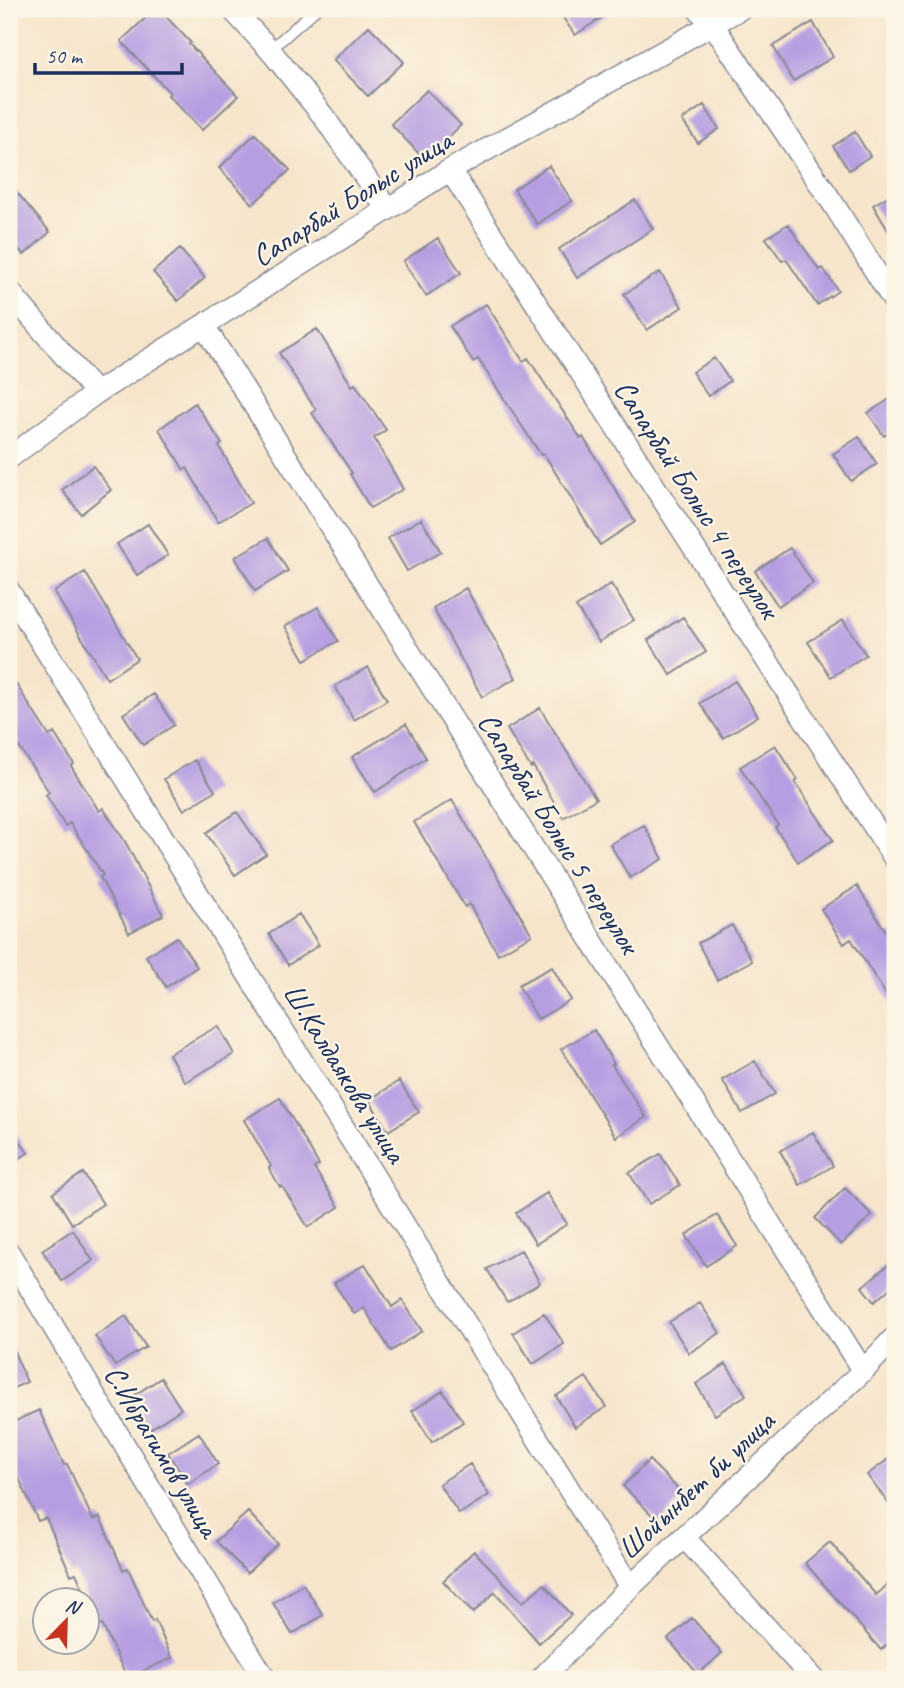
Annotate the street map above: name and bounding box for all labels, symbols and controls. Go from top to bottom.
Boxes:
scale bar [35,32,182,76]
text: 50 m [46,43,84,69]
street label: Сапарбай Болыс улица [245,120,462,275]
street label: Сапарбай Болыс 4 переулок [606,372,790,628]
street label: Сапарбай Болыс 5 переулок [469,705,650,963]
street label: Ш.Калдаякова улица [275,976,416,1171]
street label: С.Ибрагимов улица [96,1358,230,1546]
street label: Шойынбет би улица [609,1401,784,1568]
north arrow [32,1586,102,1656]
text: N [62,1593,85,1621]

